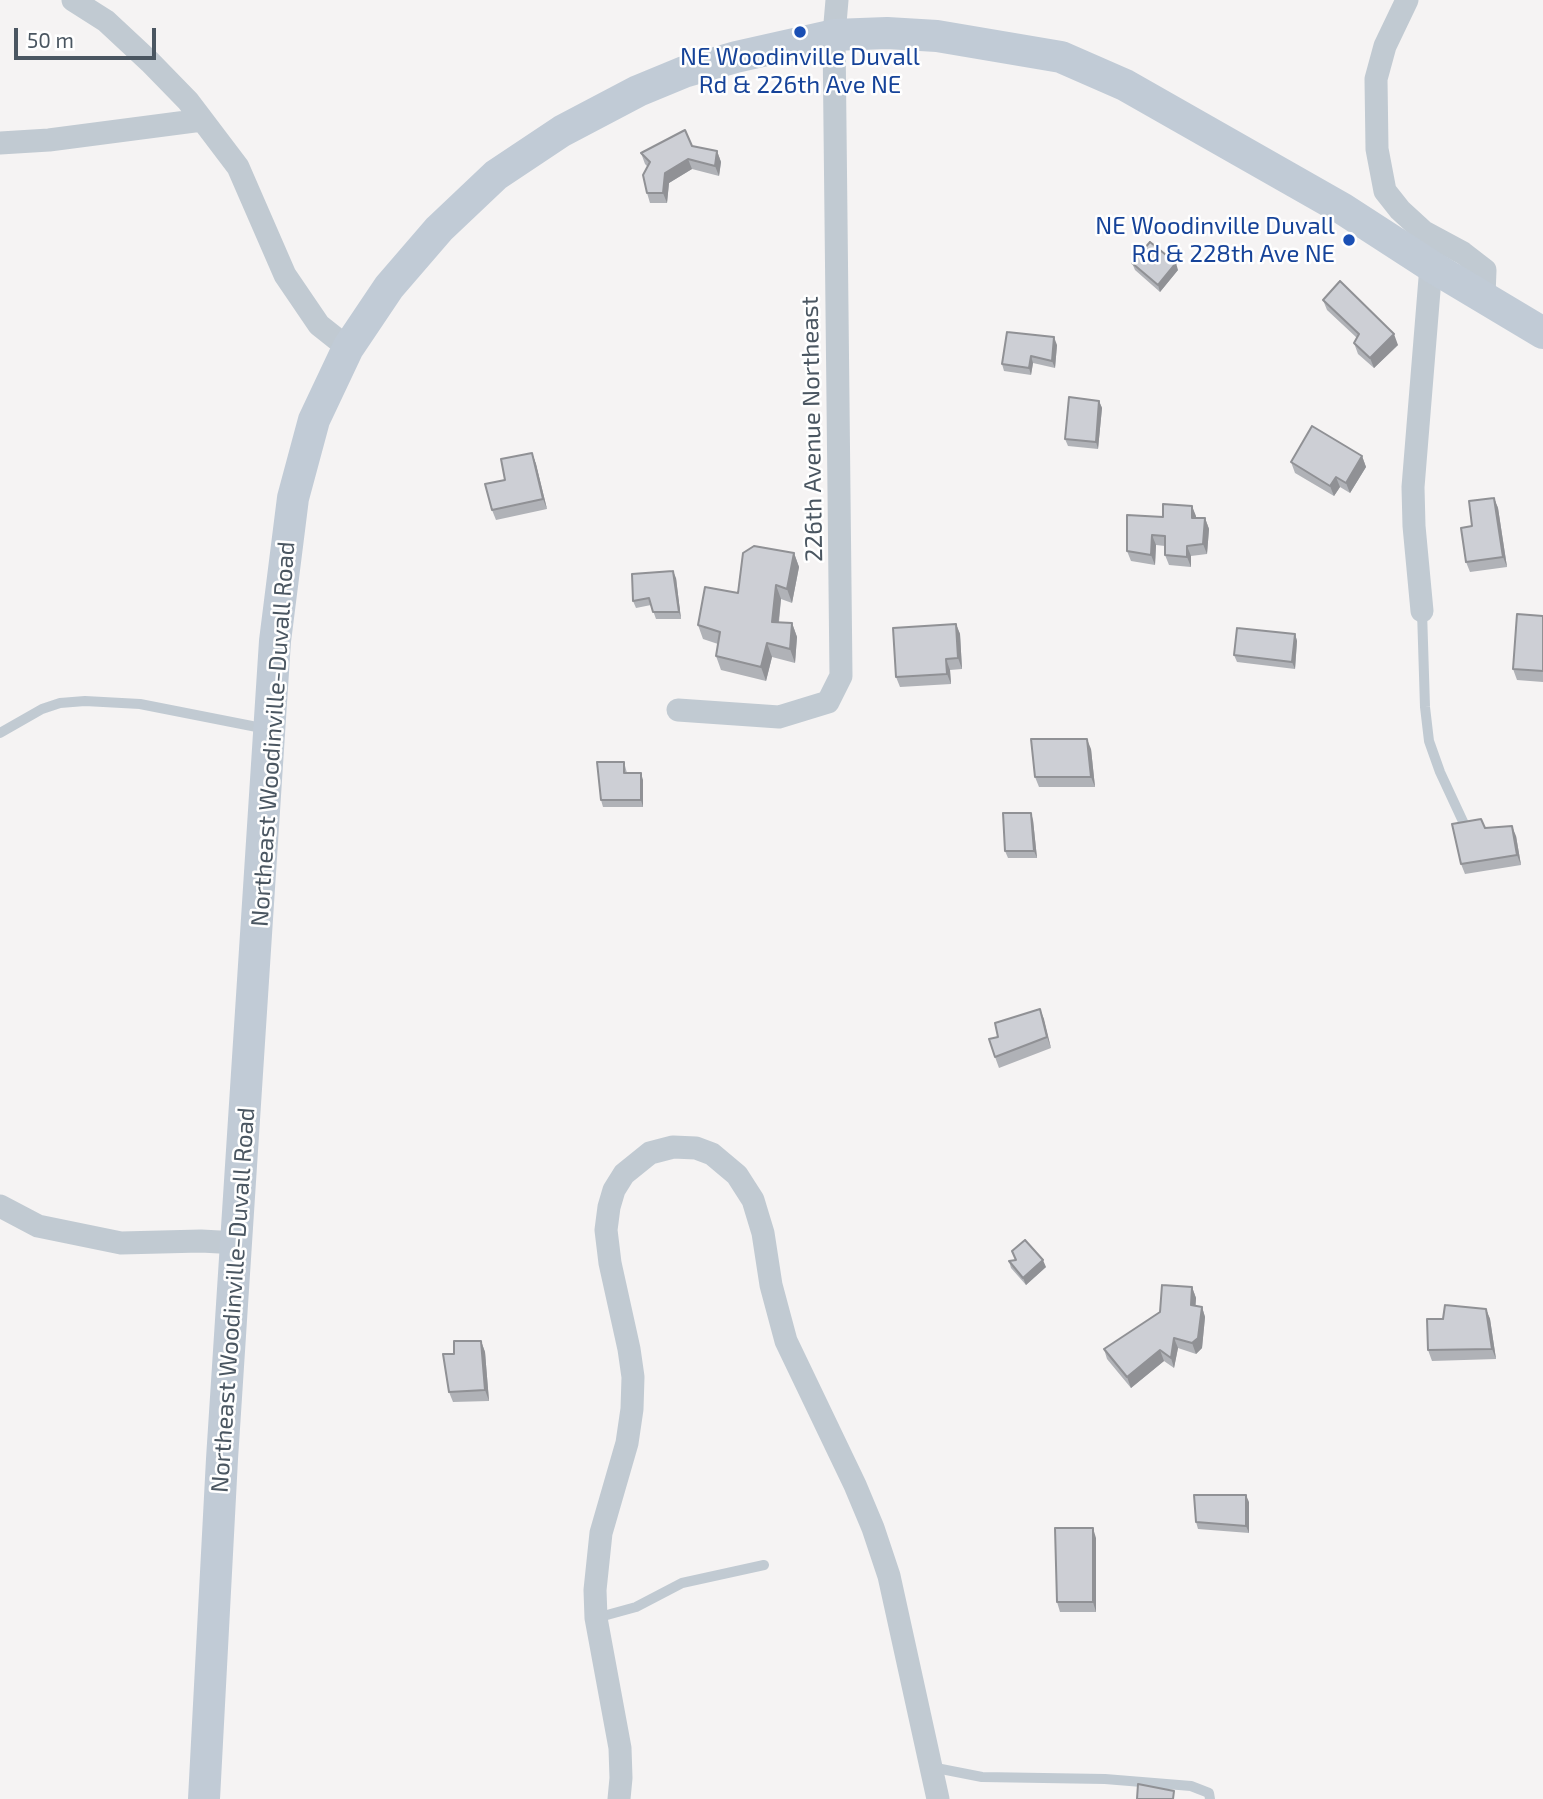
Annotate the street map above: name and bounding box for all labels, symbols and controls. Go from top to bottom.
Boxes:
scale bar [18,14,159,58]
marker: NE Woodinville Duvall Rd & 226th Ave NE [792,24,808,40]
text: 50 m [27,27,74,52]
place label: NE Woodinville Duvall Rd & 226th Ave NE [680,43,920,99]
place label: NE Woodinville Duvall Rd & 228th Ave NE [1095,212,1335,268]
marker: NE Woodinville Duvall Rd & 228th Ave NE [1341,232,1357,248]
street label: 226th Avenue Northeast [795,296,829,562]
street label: Northeast Woodinville-Duvall Road [245,540,301,928]
street label: Northeast Woodinville-Duvall Road [205,1106,261,1494]

